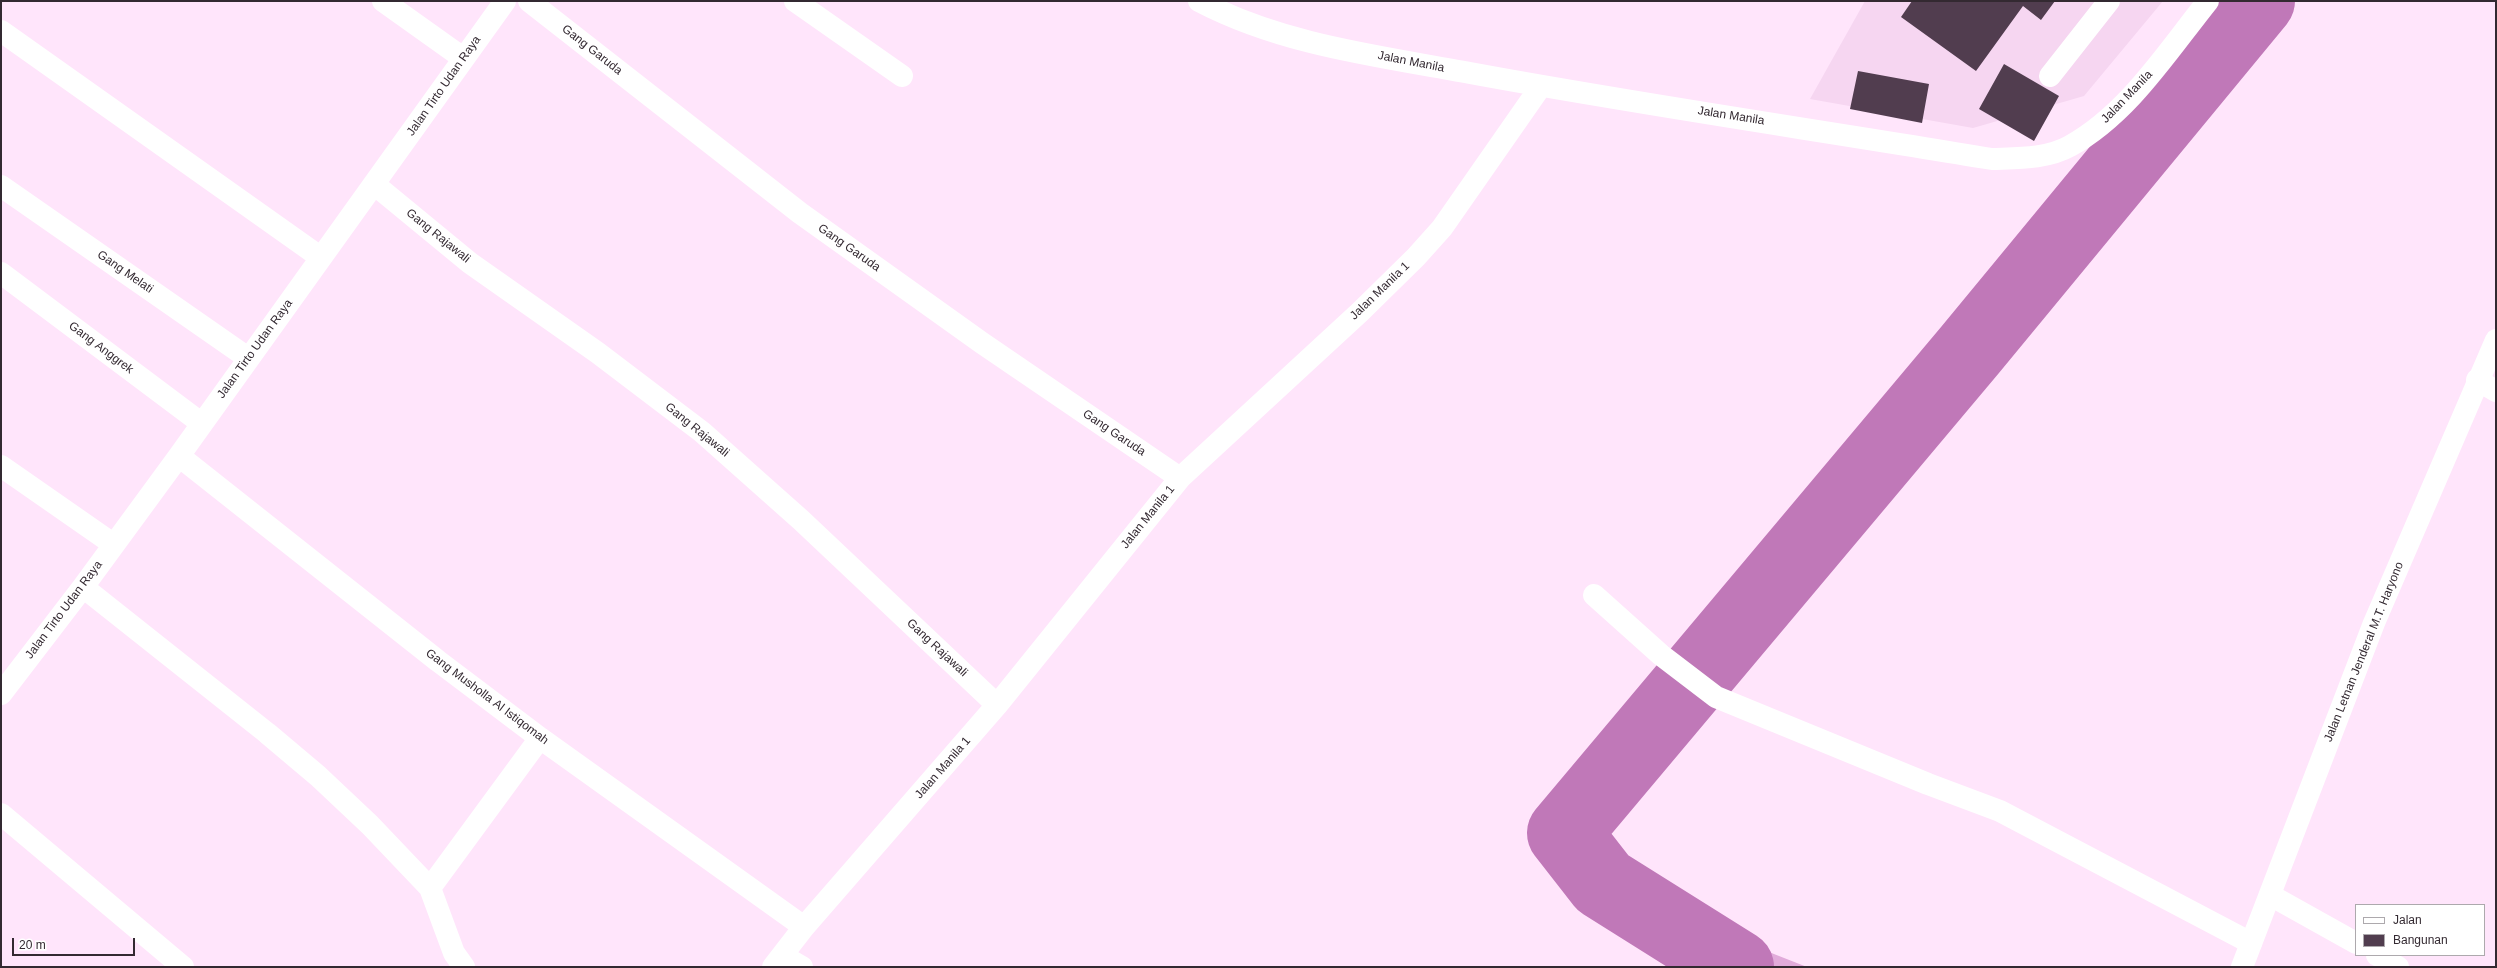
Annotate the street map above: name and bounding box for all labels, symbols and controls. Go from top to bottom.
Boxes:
street label: Gang Garuda [559,22,625,78]
street label: Jalan Tirto Udan Raya [404,33,484,139]
street label: Jalan Manila [1377,49,1445,75]
street label: Jalan Manila [2098,68,2156,126]
street label: Jalan Manila [1697,104,1765,128]
street label: Gang Rajawali [403,206,473,266]
street label: Gang Garuda [815,221,883,275]
street label: Gang Melati [94,248,156,296]
street label: Jalan Manila 1 [1347,259,1413,323]
street label: Jalan Tirto Udan Raya [214,297,296,401]
street label: Gang Anggrek [66,319,136,377]
street label: Gang Rajawali [662,400,732,460]
street label: Gang Garuda [1080,407,1148,459]
street label: Jalan Manila 1 [1118,482,1178,552]
street label: Jalan Tirto Udan Raya [22,558,106,662]
street label: Jalan Letnan Jenderal M.T. Haryono [2321,560,2407,744]
street label: Gang Rajawali [904,616,970,680]
street label: Gang Musholla Al Istiqomah [423,646,551,748]
street label: Jalan Manila 1 [912,734,974,802]
legend [2355,904,2485,956]
text: Jalan [2393,913,2422,927]
scale bar [14,930,137,956]
text: Bangunan [2393,933,2448,947]
text: 20 m [19,938,46,952]

